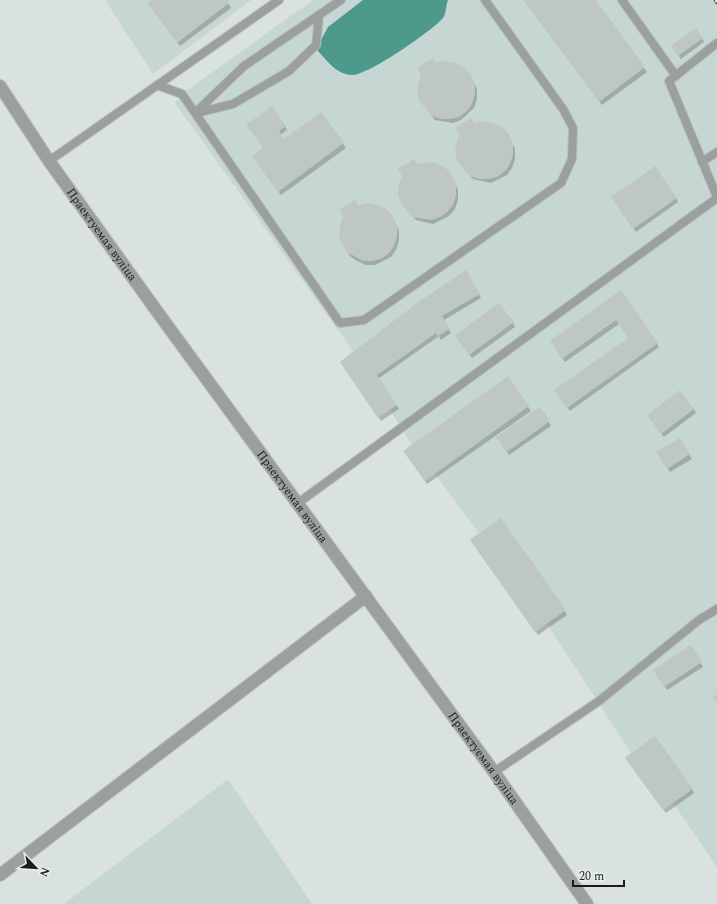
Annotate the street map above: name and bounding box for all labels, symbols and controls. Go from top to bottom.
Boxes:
street label: Праектуемая вуліца [62,184,142,285]
street label: Праектуемая вуліца [252,446,333,547]
street label: Праектуемая вуліца [443,708,524,809]
north arrow [16,848,56,888]
scale bar [573,862,624,888]
text: N [35,864,54,880]
text: 20 m [579,867,604,886]

